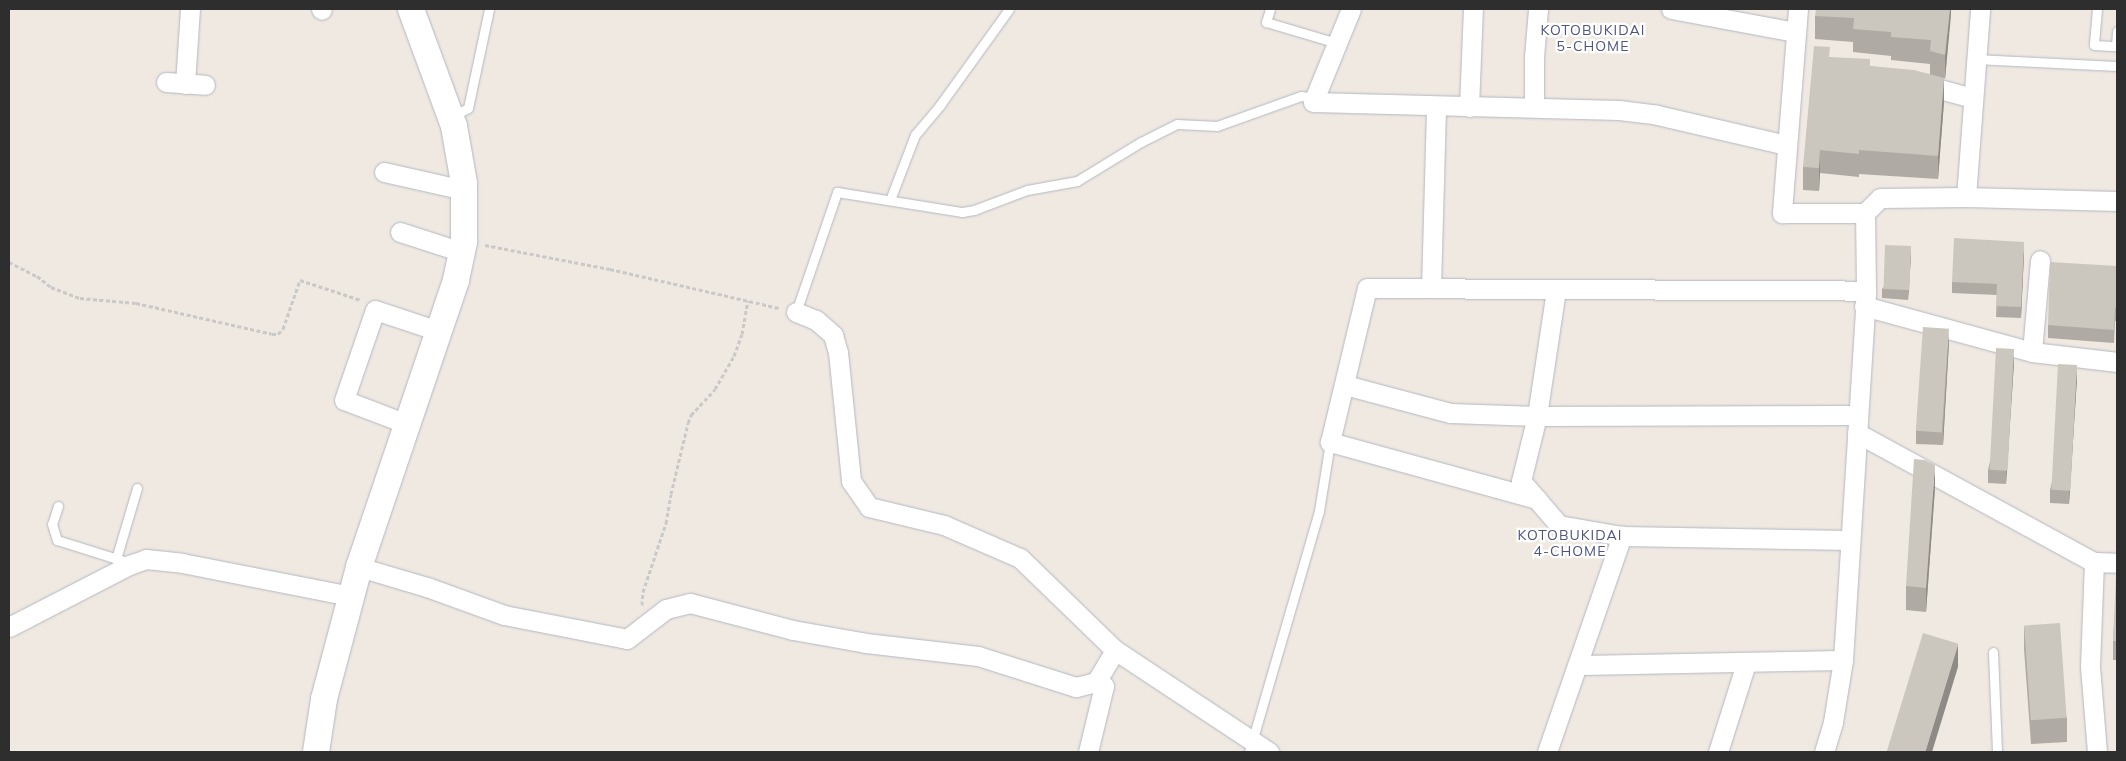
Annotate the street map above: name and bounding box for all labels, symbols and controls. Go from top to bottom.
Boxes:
district label: KOTOBUKIDAI 5-CHOME [1539,22,1647,54]
district label: KOTOBUKIDAI 4-CHOME [1516,527,1624,560]

